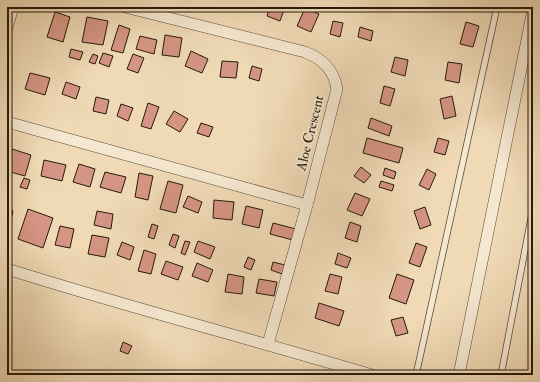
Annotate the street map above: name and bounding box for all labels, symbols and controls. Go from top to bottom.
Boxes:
street label: Aloe Crescent [292,93,328,173]

